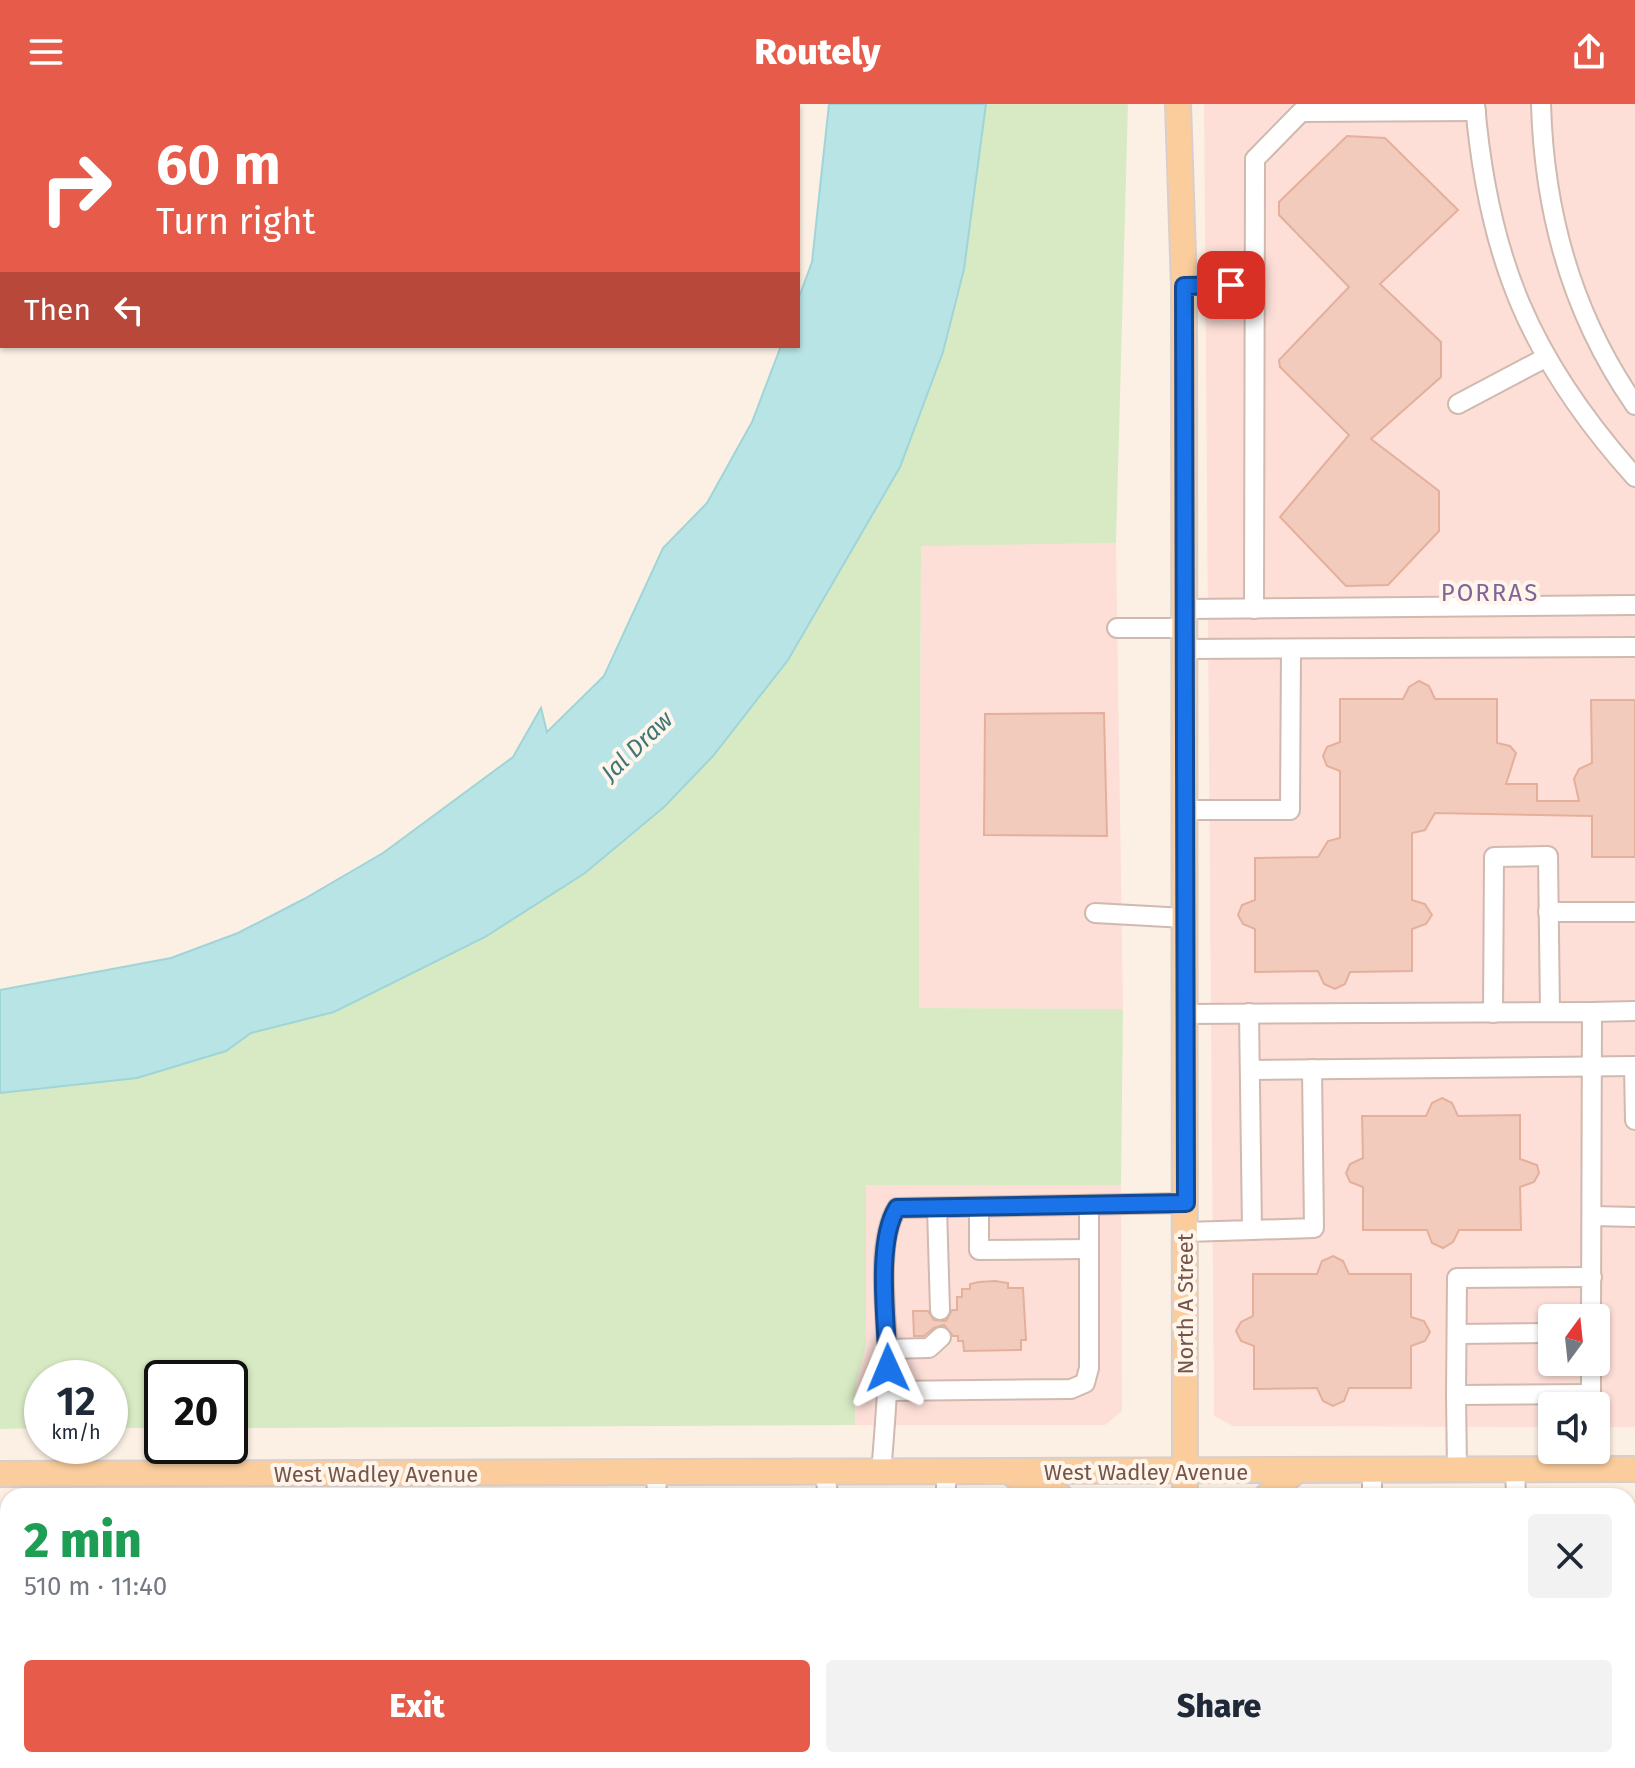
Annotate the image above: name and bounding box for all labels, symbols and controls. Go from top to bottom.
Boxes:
icon: menu [24,30,68,74]
text: Routely [754,30,881,74]
icon: share [1567,30,1611,74]
text: 60 m [156,132,281,199]
icon: right [24,136,128,240]
text: Turn right [156,200,316,244]
pin [1197,251,1265,319]
icon: arrive [1209,263,1253,307]
icon: left [107,288,151,332]
text: Then [24,292,91,328]
district label: PORRAS [1441,579,1539,607]
water label: Jal Draw [594,705,679,788]
street label: North A Street [1172,1233,1199,1375]
north arrow [1538,1304,1610,1376]
map controls [1538,1304,1610,1464]
position arrow [846,1326,930,1410]
speed limit sign: 20 [144,1360,248,1464]
text: 12 [56,1378,96,1426]
button: sound [1538,1392,1610,1464]
text: km/h [51,1420,101,1444]
street label: West Wadley Avenue [1044,1459,1248,1486]
street label: West Wadley Avenue [274,1461,478,1488]
text: 2 min [24,1512,142,1570]
button: close [1528,1514,1612,1598]
text: 510 m · 11:40 [24,1571,167,1602]
button: Exit [24,1660,810,1752]
button: Share [826,1660,1612,1752]

